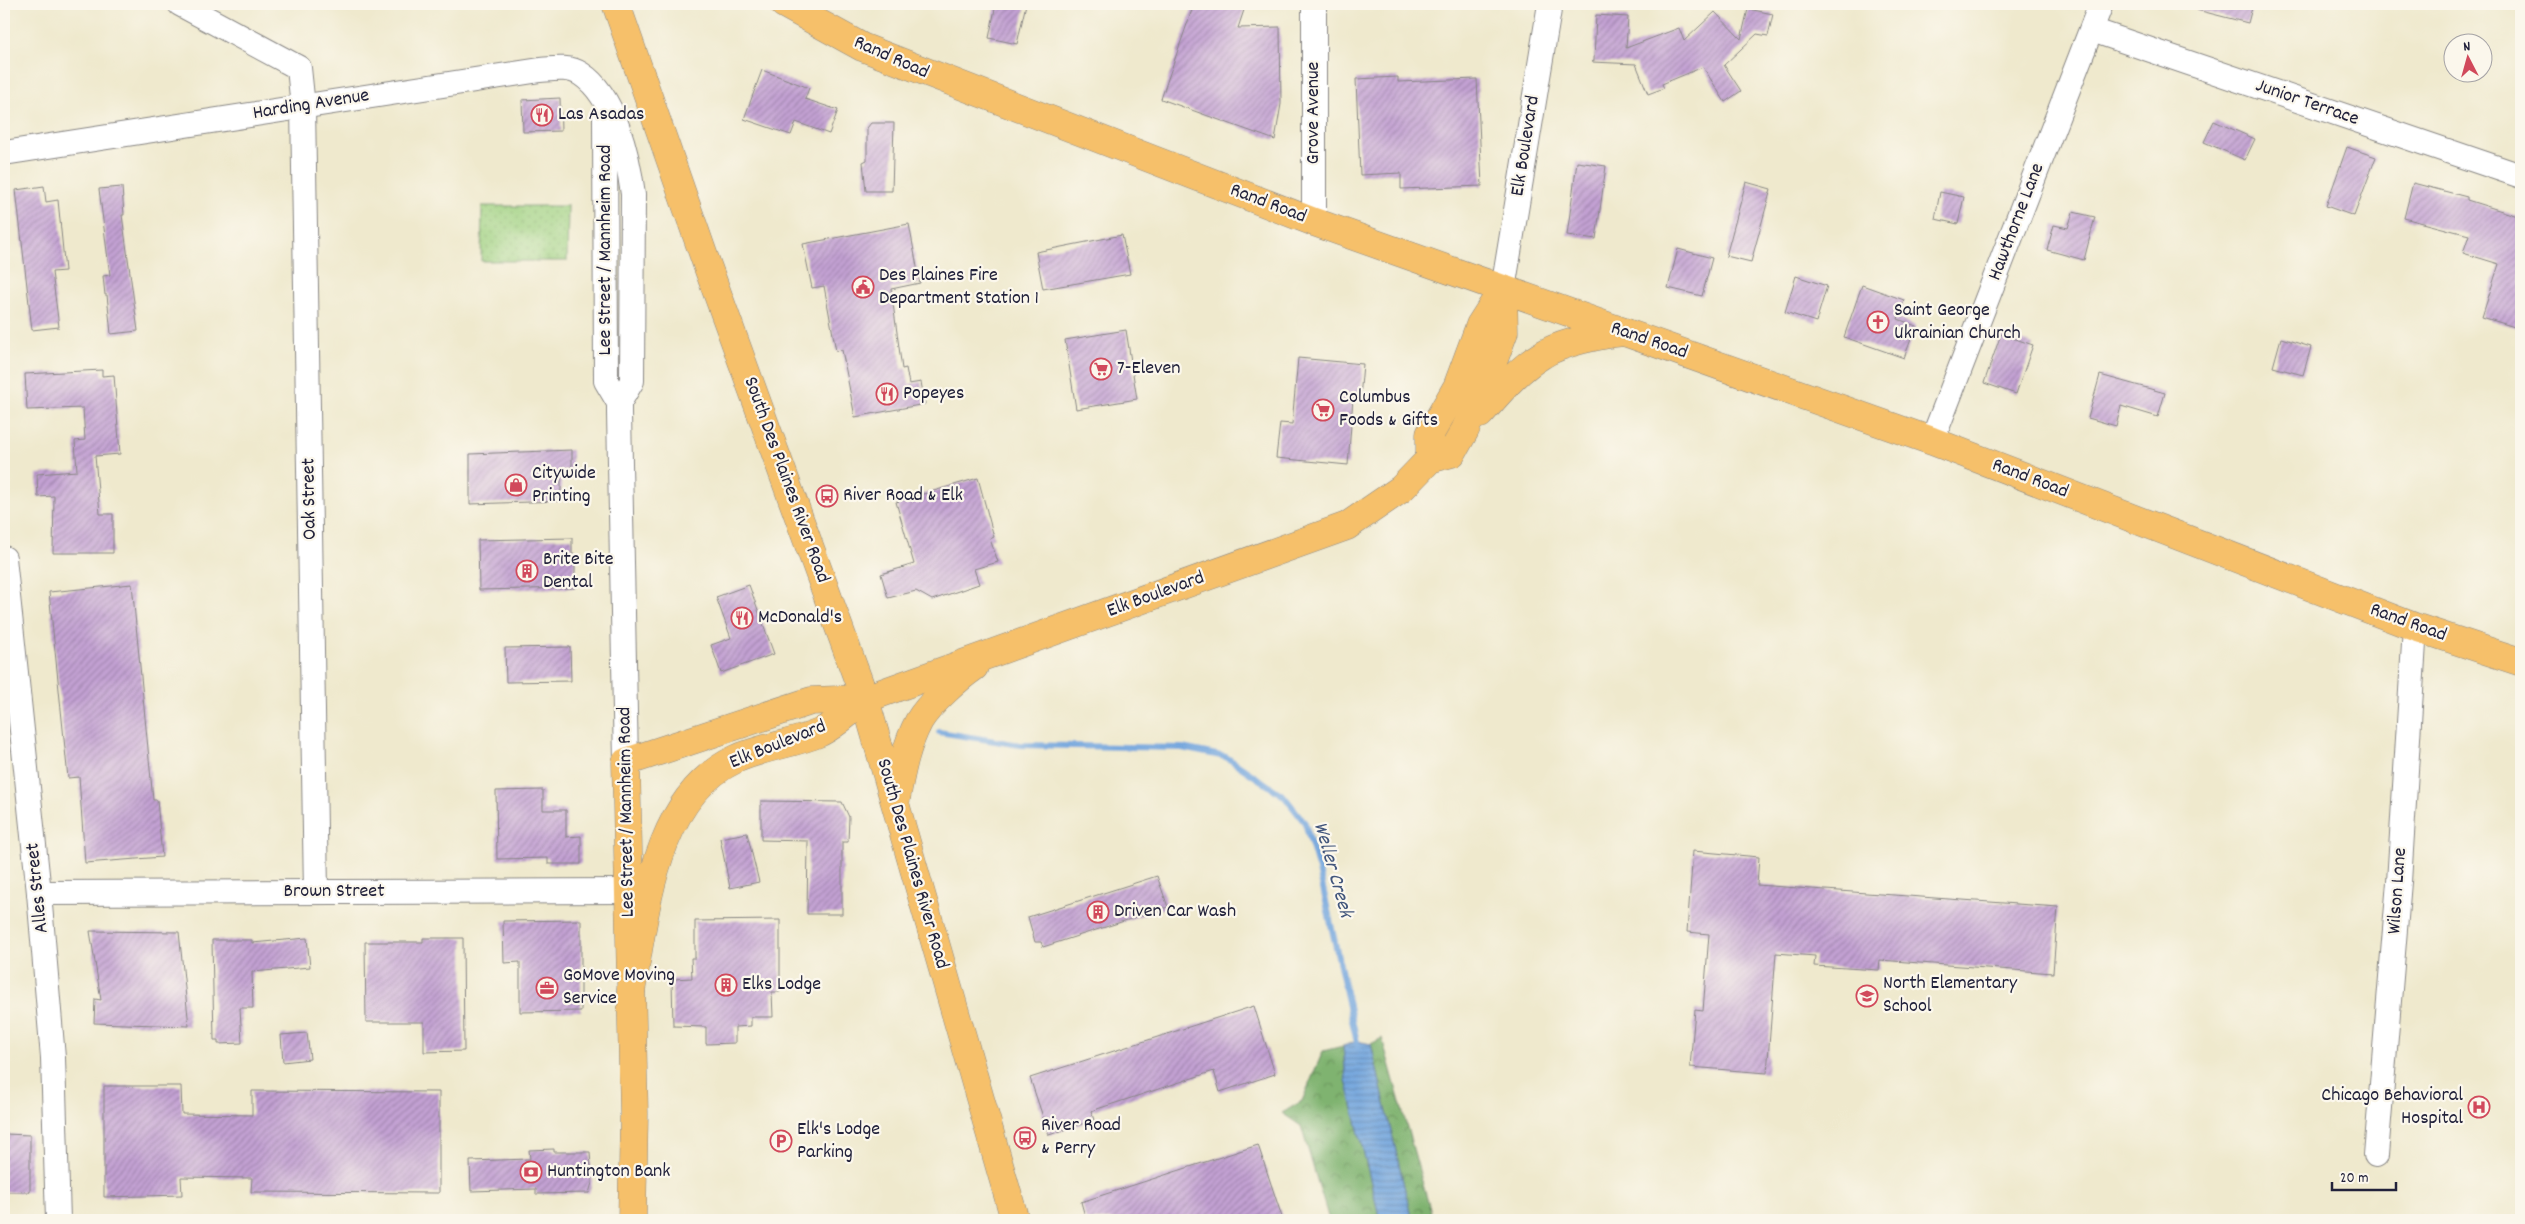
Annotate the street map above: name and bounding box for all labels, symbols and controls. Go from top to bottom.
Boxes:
street label: Rand Road [849,29,933,87]
north arrow [2442,32,2492,82]
text: N [2462,37,2471,57]
street label: Grove Avenue [1300,61,1328,164]
street label: Junior Terrace [2252,72,2363,134]
street label: Harding Avenue [251,82,371,128]
street label: Elk Boulevard [1504,94,1548,198]
place label: Las Asadas [558,101,644,129]
restaurant icon: Las Asadas [530,103,554,127]
street label: Lee Street / Mannheim Road [592,145,620,355]
street label: Hawthorne Lane [1982,159,2052,285]
street label: Rand Road [1226,177,1310,231]
place label: Des Plaines Fire Department Station 1 [879,262,1039,313]
public building icon: Des Plaines Fire Department Station 1 [851,275,875,299]
place label: Saint George Ukrainian Church [1894,297,2021,348]
church icon: Saint George Ukrainian Church [1866,310,1890,334]
street label: Rand Road [1607,315,1691,367]
place label: 7-Eleven [1117,355,1181,383]
supermarket icon: 7-Eleven [1089,357,1113,381]
street label: South Des Plaines River Road [736,373,836,587]
place label: Popeyes [903,380,964,408]
restaurant icon: Popeyes [875,382,899,406]
place label: Columbus Foods & Gifts [1339,384,1438,435]
supermarket icon: Columbus Foods & Gifts [1311,398,1335,422]
street label: Rand Road [1988,452,2072,506]
street label: Oak Street [295,458,325,540]
place label: Citywide Printing [532,460,596,511]
shop icon: Citywide Printing [504,473,528,497]
place label: River Road & Elk [843,482,963,510]
bus stop icon: River Road & Elk [815,484,839,508]
place label: Brite Bite Dental [543,546,614,597]
building icon: Brite Bite Dental [515,559,539,583]
street label: Elk Boulevard [1103,564,1209,626]
street label: Rand Road [2366,596,2450,650]
place label: McDonald's [758,604,842,632]
restaurant icon: McDonald's [730,606,754,630]
street label: Lee Street / Mannheim Road [611,706,643,918]
street label: Elk Boulevard [726,713,830,777]
street label: South Des Plaines River Road [869,756,955,972]
water label: Weller Creek [1304,819,1361,924]
street label: Alles Street [19,841,57,935]
street label: Wilson Lane [2381,847,2415,935]
street label: Brown Street [283,878,385,906]
place label: Driven Car Wash [1114,898,1236,926]
building icon: Driven Car Wash [1086,900,1110,924]
place label: GoMove Moving Service [563,962,675,1013]
place label: North Elementary School [1883,970,2018,1021]
place label: Elks Lodge [742,971,821,999]
building icon: Elks Lodge [714,973,738,997]
office icon: GoMove Moving Service [535,976,559,1000]
school or university icon: North Elementary School [1855,984,1879,1008]
place label: Chicago Behavioral Hospital [2321,1082,2463,1133]
hospital icon: Chicago Behavioral Hospital [2467,1095,2491,1119]
place label: River Road & Perry [1041,1112,1121,1163]
place label: Elk's Lodge Parking [797,1116,880,1167]
bus stop icon: River Road & Perry [1013,1126,1037,1150]
parking icon: Elk's Lodge Parking [769,1129,793,1153]
place label: Huntington Bank [547,1158,671,1186]
scale bar [2332,1159,2396,1191]
bank icon: Huntington Bank [519,1160,543,1184]
text: 20 m [2340,1168,2368,1190]

